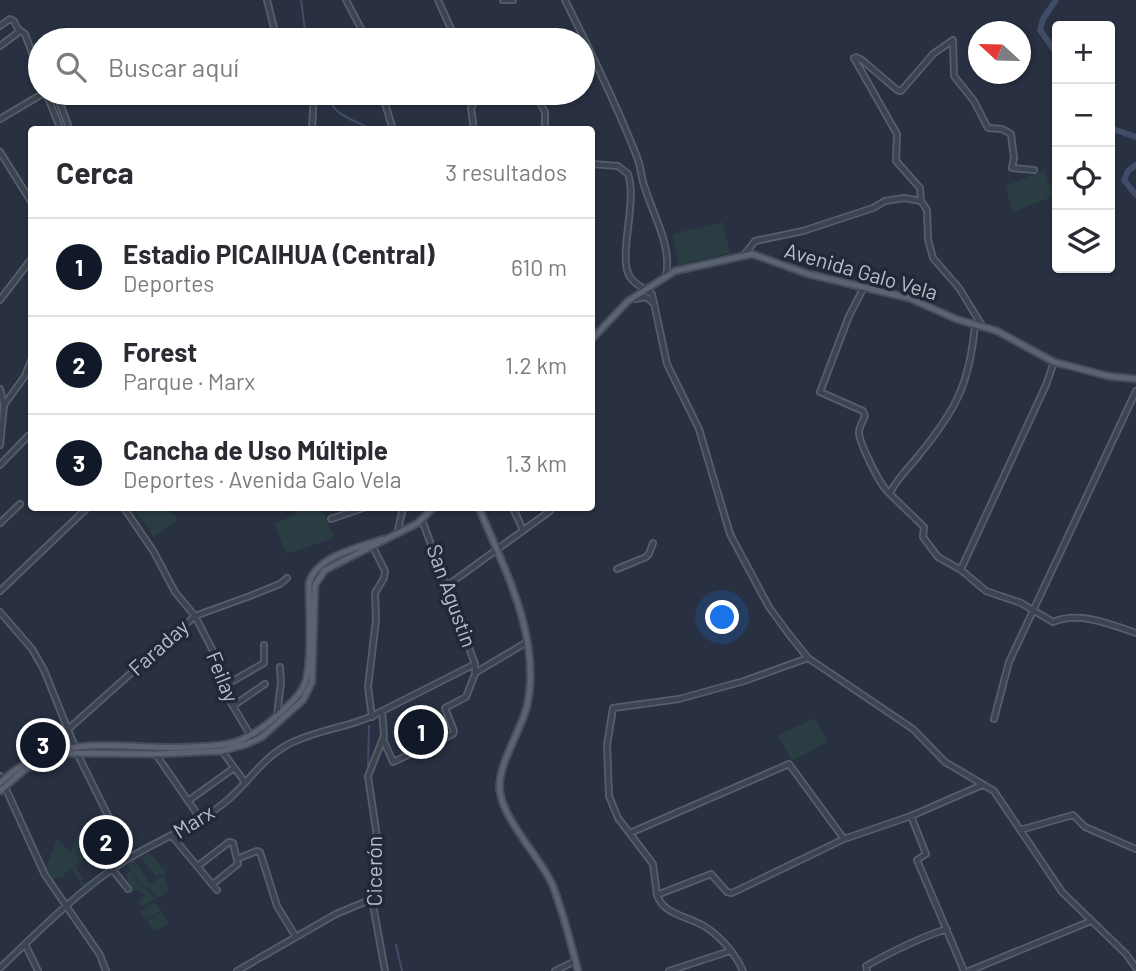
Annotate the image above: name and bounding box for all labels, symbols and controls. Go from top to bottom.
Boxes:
north arrow [968,21,1031,84]
map controls [1052,21,1115,273]
button: + [1052,21,1115,84]
search box [28,28,595,105]
icon: search [52,48,90,86]
text: Buscar aquí [108,51,239,82]
button: − [1052,84,1115,147]
button: locate [1052,147,1115,210]
text: Cerca [56,154,134,190]
text: 3 resultados [445,158,567,186]
button: layers [1052,210,1115,273]
street label: Avenida Galo Vela [782,237,941,304]
text: Estadio PICAIHUA (Central) [123,238,435,269]
text: 1 [75,253,83,281]
text: 610 m [511,253,567,281]
text: Deportes [123,269,214,297]
text: Forest [123,336,197,367]
text: 2 [73,351,85,379]
text: 1.2 km [505,351,567,379]
text: Parque · Marx [123,367,255,395]
text: Cancha de Uso Múltiple [123,434,388,465]
text: 3 [73,449,85,477]
text: 1.3 km [506,449,567,477]
text: Deportes · Avenida Galo Vela [123,465,402,493]
street label: San Agustin [422,541,483,650]
your location [705,600,739,634]
street label: Faraday [123,613,193,680]
street label: Feilay [202,647,245,706]
pin: 1 [398,706,444,758]
pin: 3 [20,719,66,771]
street label: Marx [168,799,218,843]
pin: 2 [83,816,129,868]
street label: Cicerón [361,836,386,906]

